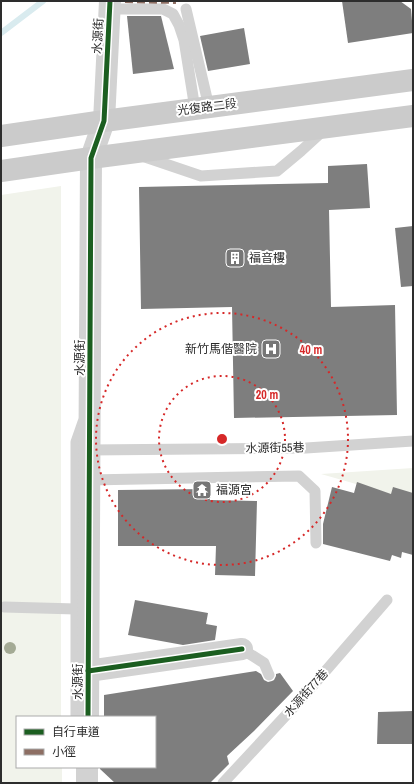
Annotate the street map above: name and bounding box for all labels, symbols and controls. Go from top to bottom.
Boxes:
street label: 水源街 [89,18,107,54]
street label: 光復路二段 [176,95,238,119]
building icon: 福音樓 [224,247,246,269]
place label: 福音樓 [249,250,285,266]
hospital icon: 新竹馬偕醫院 [260,338,282,360]
street label: 水源街 [72,340,88,376]
place label: 新竹馬偕醫院 [185,341,257,357]
text: 40 m [300,342,322,358]
text: 20 m [256,387,278,403]
centre of rings [215,432,229,446]
street label: 水源街55巷 [245,439,305,457]
temple icon: 福源宮 [191,479,213,501]
place label: 福源宮 [216,482,252,498]
street label: 水源街 [70,664,86,700]
street label: 水源街77巷 [280,666,332,720]
legend [16,716,156,768]
text: 自行車道 [52,724,100,740]
text: 小徑 [52,744,76,760]

